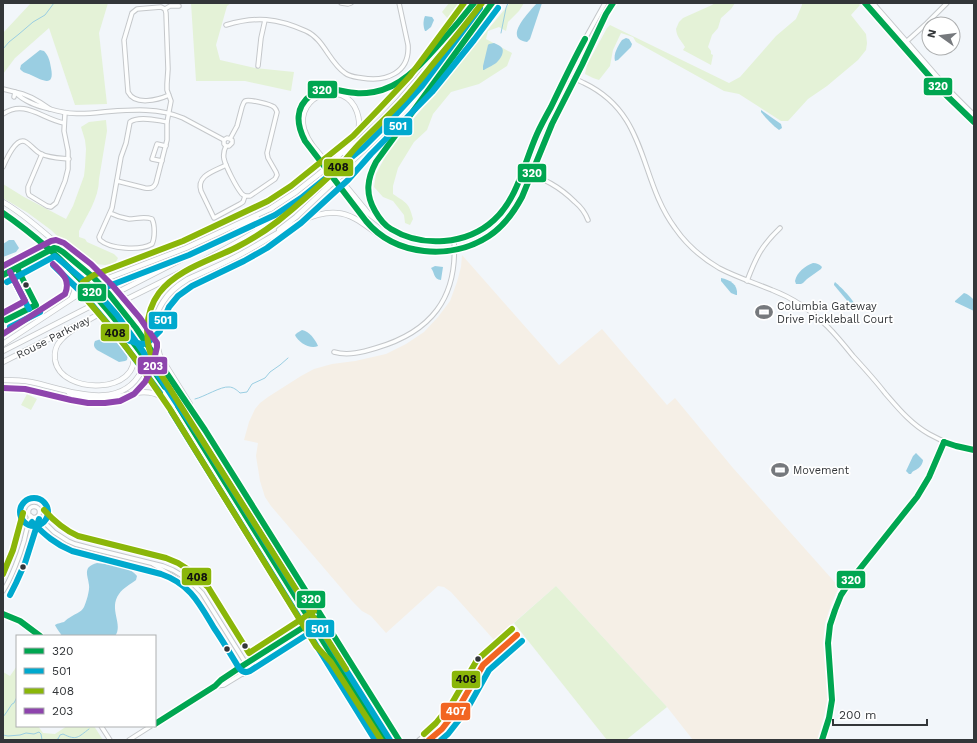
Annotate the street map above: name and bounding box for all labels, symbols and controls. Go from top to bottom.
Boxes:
north arrow [921,16,961,56]
text: N [924,28,939,39]
line badge: 320 [923,77,953,96]
line badge: 320 [307,80,338,99]
text: 320 [928,80,948,93]
text: 320 [312,84,332,97]
line badge: 501 [383,117,413,136]
text: 501 [389,120,407,133]
line badge: 408 [323,158,354,177]
text: 408 [327,161,349,174]
line badge: 320 [517,163,547,183]
text: 320 [522,167,542,180]
unlabelled marker [21,280,31,290]
line badge: 320 [77,283,107,302]
text: 320 [82,286,102,299]
place label: Columbia Gateway Drive Pickleball Court [777,300,893,326]
sports icon: Columbia Gateway Drive Pickleball Court [754,302,774,322]
line badge: 501 [148,311,178,330]
street label: Rouse Parkway [14,313,92,362]
text: 501 [154,314,172,327]
line badge: 408 [100,323,130,342]
text: 408 [104,327,126,340]
line badge: 203 [137,356,168,375]
text: 203 [143,360,164,373]
sports icon: Movement [770,460,790,480]
place label: Movement [793,464,850,477]
unlabelled marker [18,562,28,572]
line badge: 408 [181,567,212,586]
line badge: 320 [836,570,866,589]
text: 408 [186,571,208,584]
text: 320 [841,574,861,587]
line badge: 320 [296,590,326,609]
text: 320 [301,593,321,606]
line badge: 501 [305,619,335,638]
text: 501 [311,623,329,636]
legend [16,635,156,727]
unlabelled marker [240,641,250,651]
text: 320 [52,644,73,658]
unlabelled marker [222,644,232,654]
unlabelled marker [473,654,483,664]
text: 501 [52,664,71,678]
line badge: 408 [451,670,481,689]
text: 408 [455,673,477,686]
text: 408 [52,684,74,698]
scale bar [833,701,927,727]
line badge: 407 [440,702,471,721]
text: 203 [52,704,73,718]
text: 407 [446,705,467,718]
text: 200 m [839,708,876,722]

